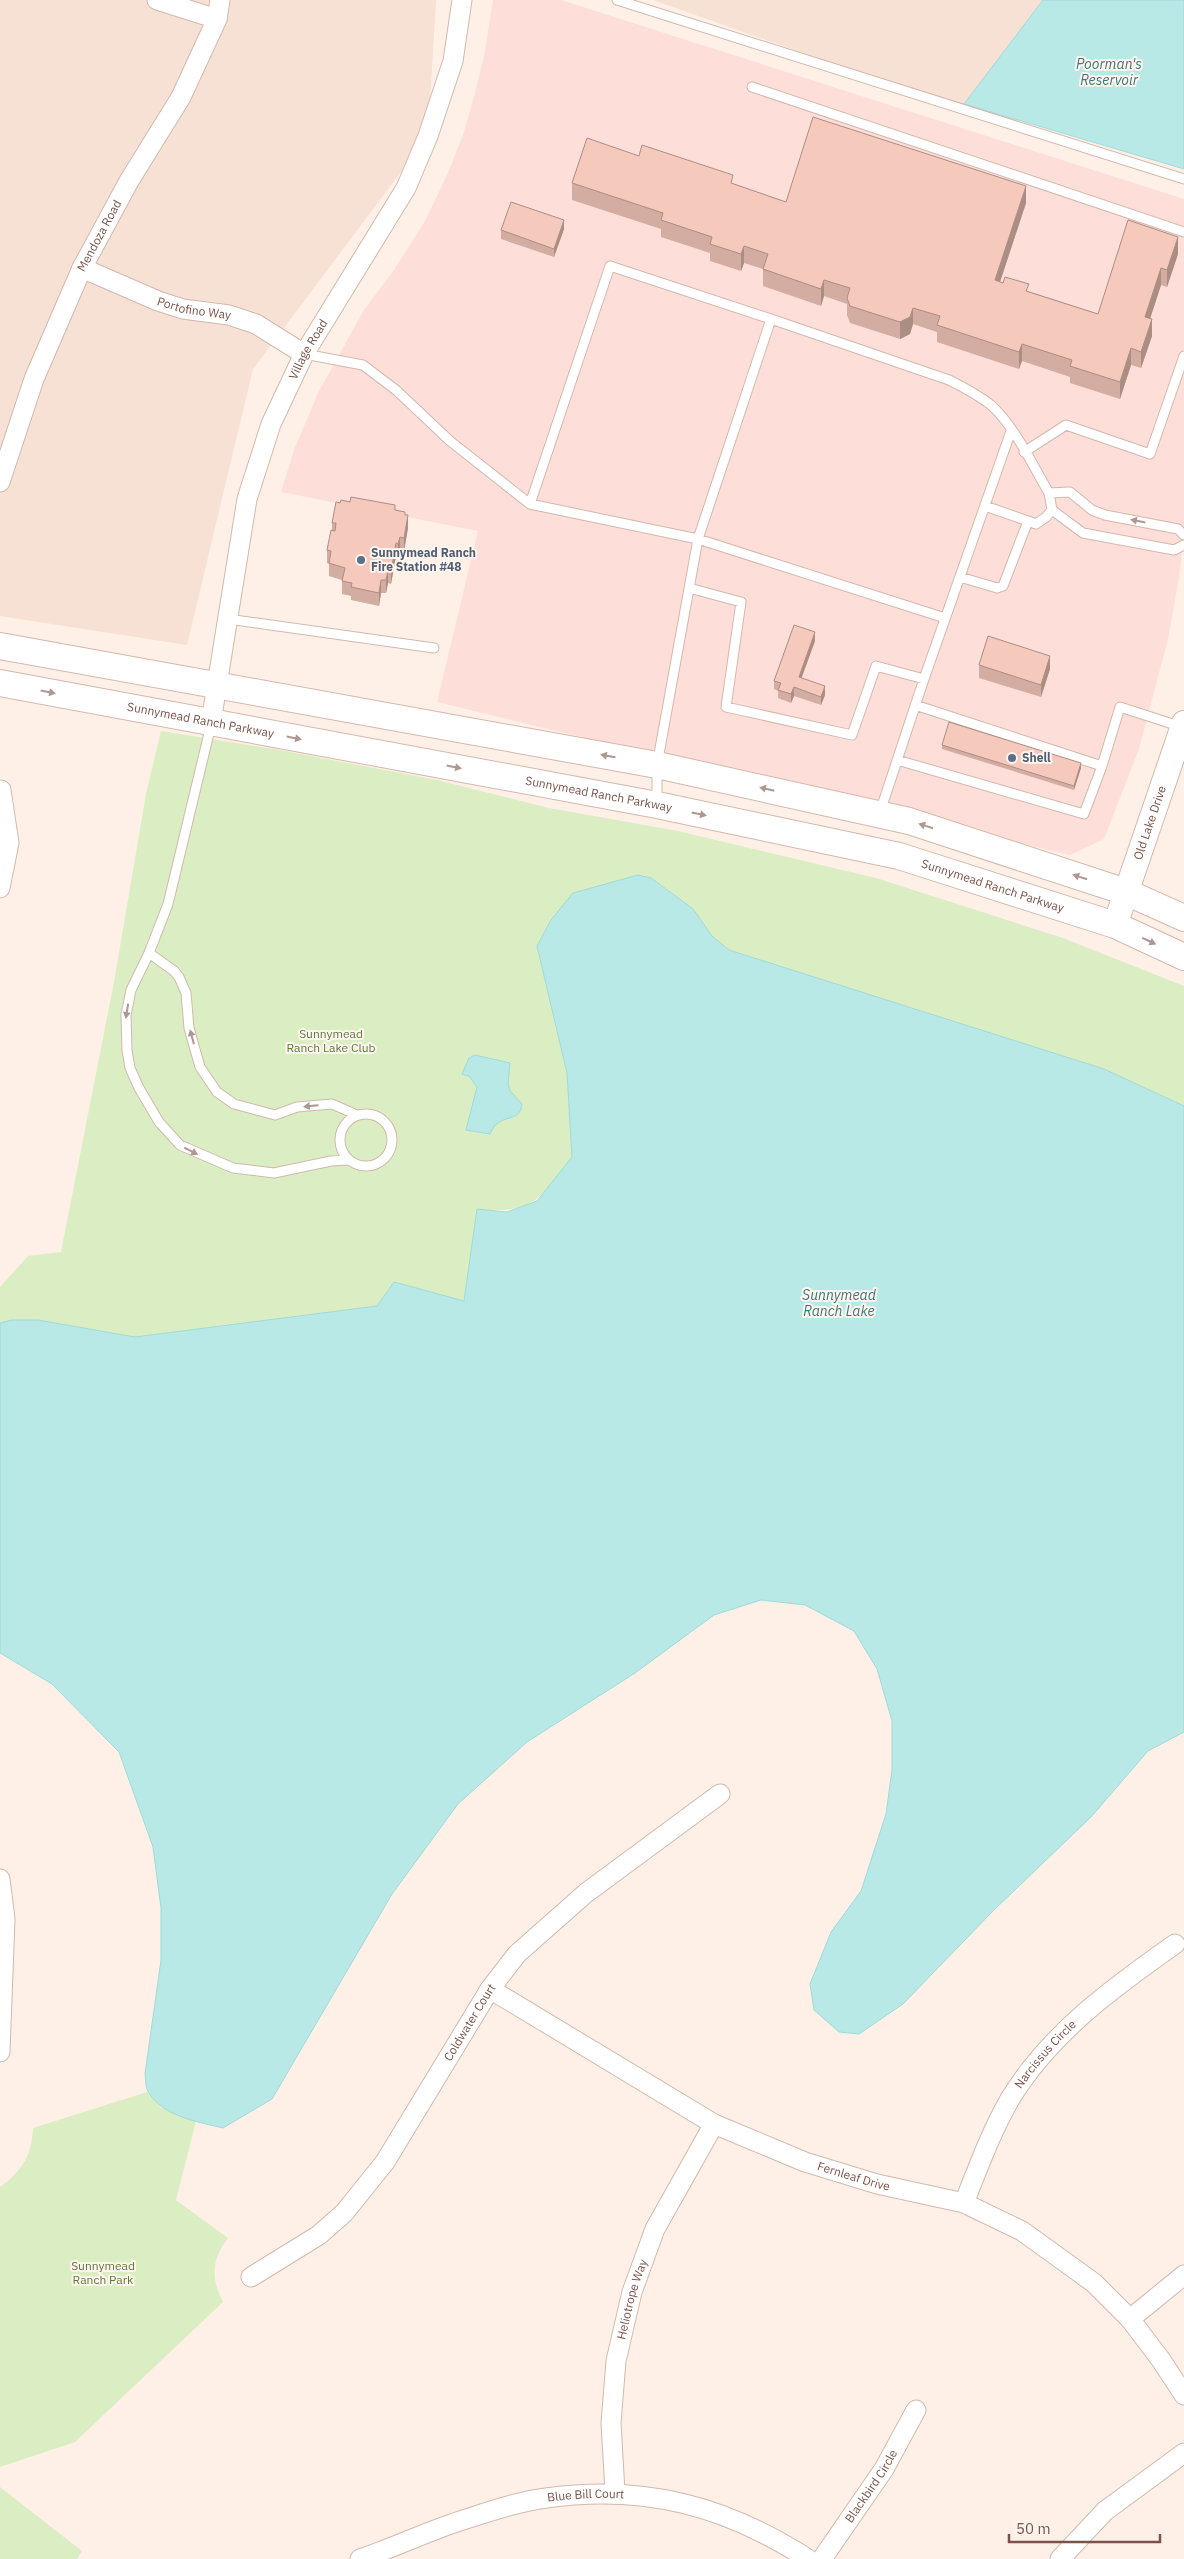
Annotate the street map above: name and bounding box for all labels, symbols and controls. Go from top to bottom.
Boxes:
water label: Poorman's Reservoir [1076,55,1142,89]
street label: Mendoza Road [74,197,124,274]
street label: Portofino Way [155,293,232,322]
street label: Village Road [285,316,331,382]
one-way arrow [1130,517,1146,525]
place label: Sunnymead Ranch Fire Station #48 [371,545,476,574]
marker: Sunnymead Ranch Fire Station #48 [355,554,367,566]
one-way arrow [40,688,56,696]
street label: Sunnymead Ranch Parkway [126,699,275,741]
one-way arrow [286,734,302,742]
place label: Shell [1022,750,1051,765]
one-way arrow [600,752,616,760]
marker: Shell [1006,752,1018,764]
one-way arrow [446,764,462,772]
street label: Sunnymead Ranch Parkway [524,773,674,815]
street label: Old Lake Drive [1130,783,1169,862]
one-way arrow [760,785,775,793]
one-way arrow [692,810,707,818]
one-way arrow [918,822,933,830]
street label: Sunnymead Ranch Parkway [920,856,1066,915]
one-way arrow [1072,873,1087,881]
one-way arrow [1142,936,1157,945]
one-way arrow [123,1003,131,1019]
park label: Sunnymead Ranch Lake Club [287,1026,375,1055]
one-way arrow [187,1029,195,1044]
one-way arrow [303,1102,319,1110]
one-way arrow [184,1147,198,1155]
water label: Sunnymead Ranch Lake [802,1286,877,1320]
street label: Coldwater Court [440,1980,498,2063]
street label: Narcissus Circle [1011,2016,1079,2091]
street label: Fernleaf Drive [816,2158,892,2194]
street label: Heliotrope Way [613,2257,650,2341]
park label: Sunnymead Ranch Park [71,2258,135,2287]
street label: Blackbird Circle [841,2446,900,2525]
street label: Blue Bill Court [546,2486,625,2505]
scale bar [1009,2512,1160,2544]
text: 50 m [1016,2519,1051,2538]

